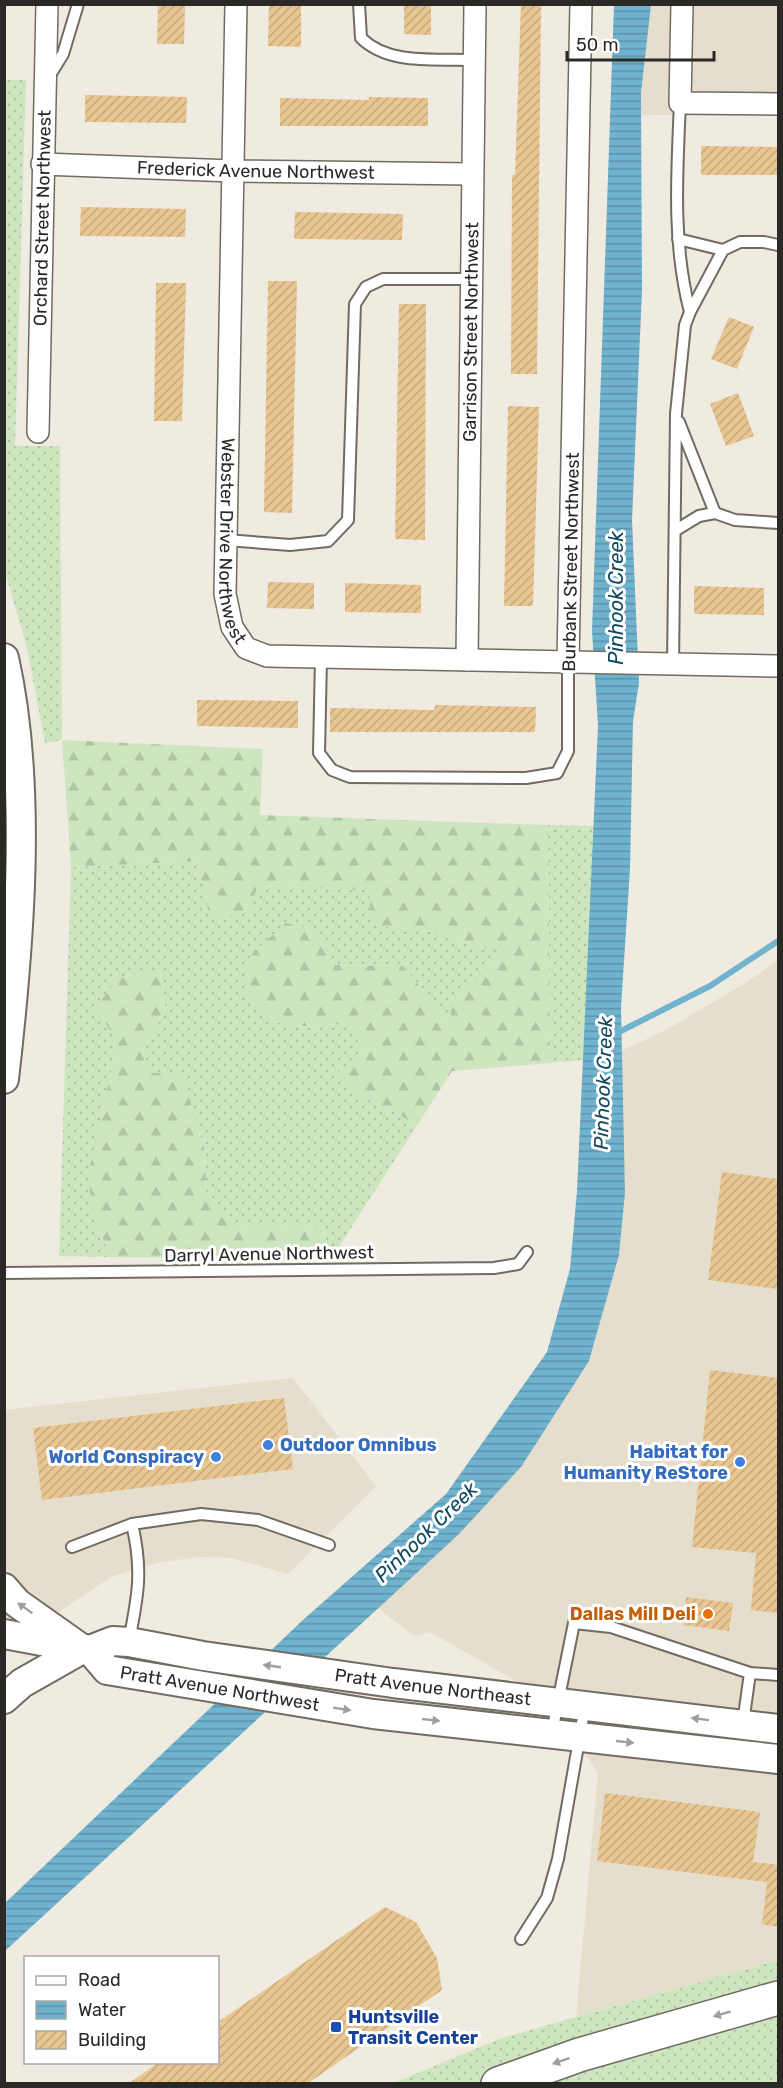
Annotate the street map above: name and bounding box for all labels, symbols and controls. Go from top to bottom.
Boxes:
scale bar [567,24,714,62]
text: 50 m [576,34,619,56]
street label: Orchard Street Northwest [29,110,56,326]
street label: Frederick Avenue Northwest [137,156,375,184]
street label: Garrison Street Northwest [459,222,483,442]
street label: Webster Drive Northwest [214,438,251,648]
street label: Burbank Street Northwest [558,452,584,672]
water label: Pinhook Creek [604,531,628,665]
water label: Pinhook Creek [589,1015,617,1150]
street label: Darryl Avenue Northwest [164,1241,374,1267]
place label: Outdoor Omnibus [280,1434,437,1456]
marker: Outdoor Omnibus [261,1438,275,1452]
place label: Habitat for Humanity ReStore [564,1441,728,1484]
place label: World Conspiracy [49,1446,204,1468]
marker: World Conspiracy [209,1450,223,1464]
marker: Habitat for Humanity ReStore [733,1455,747,1469]
water label: Pinhook Creek [370,1477,483,1587]
one-way arrow [17,1603,33,1614]
place label: Dallas Mill Deli [570,1603,696,1625]
marker: Dallas Mill Deli [701,1607,715,1621]
street label: Pratt Avenue Northwest [118,1661,321,1716]
one-way arrow [263,1661,282,1670]
street label: Pratt Avenue Northeast [333,1664,532,1710]
one-way arrow [333,1704,352,1713]
one-way arrow [690,1714,709,1724]
one-way arrow [422,1715,441,1725]
one-way arrow [616,1737,635,1746]
legend [24,1956,219,2064]
text: Road [78,1969,121,1991]
text: Water [78,1999,126,2021]
place label: Huntsville Transit Center [348,2006,478,2049]
one-way arrow [713,2010,731,2019]
marker: Huntsville Transit Center [329,2020,343,2034]
text: Building [78,2029,146,2051]
one-way arrow [551,2056,569,2066]

